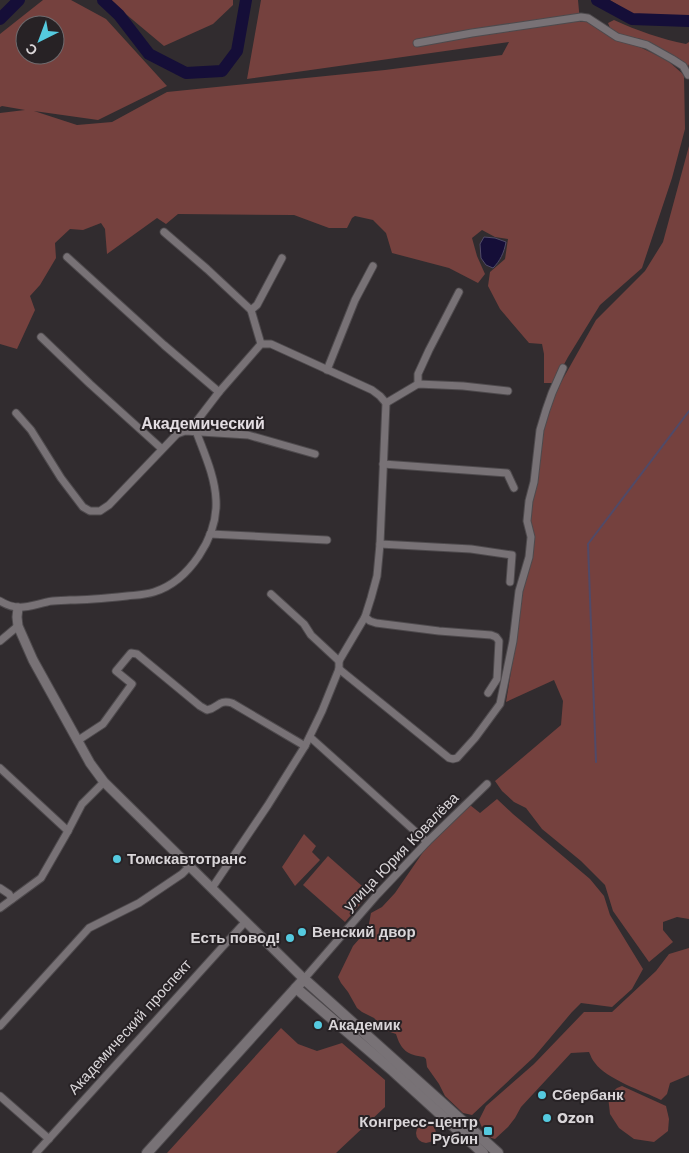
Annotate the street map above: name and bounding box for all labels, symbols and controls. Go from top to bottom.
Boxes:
north arrow [15,15,65,65]
text: С [22,40,40,59]
district label: Академический [141,414,265,433]
street label: улица Юрия Ковалёва [340,788,463,915]
place label: Томскавтотранс [127,850,247,868]
marker: Томскавтотранс [111,853,123,865]
place label: Венский двор [312,923,416,941]
marker: Венский двор [296,926,308,938]
place label: Есть повод! [191,929,280,947]
marker: Есть повод! [284,932,296,944]
street label: Академический проспект [65,956,195,1098]
place label: Академик [328,1016,401,1034]
marker: Академик [312,1019,324,1031]
place label: Сбербанк [552,1086,624,1104]
marker: Сбербанк [536,1089,548,1101]
place label: Ozon [557,1109,594,1127]
marker: Ozon [541,1112,553,1124]
place label: Конгресс-центр Рубин [359,1113,478,1148]
marker: Конгресс-центр Рубин [482,1125,494,1137]

